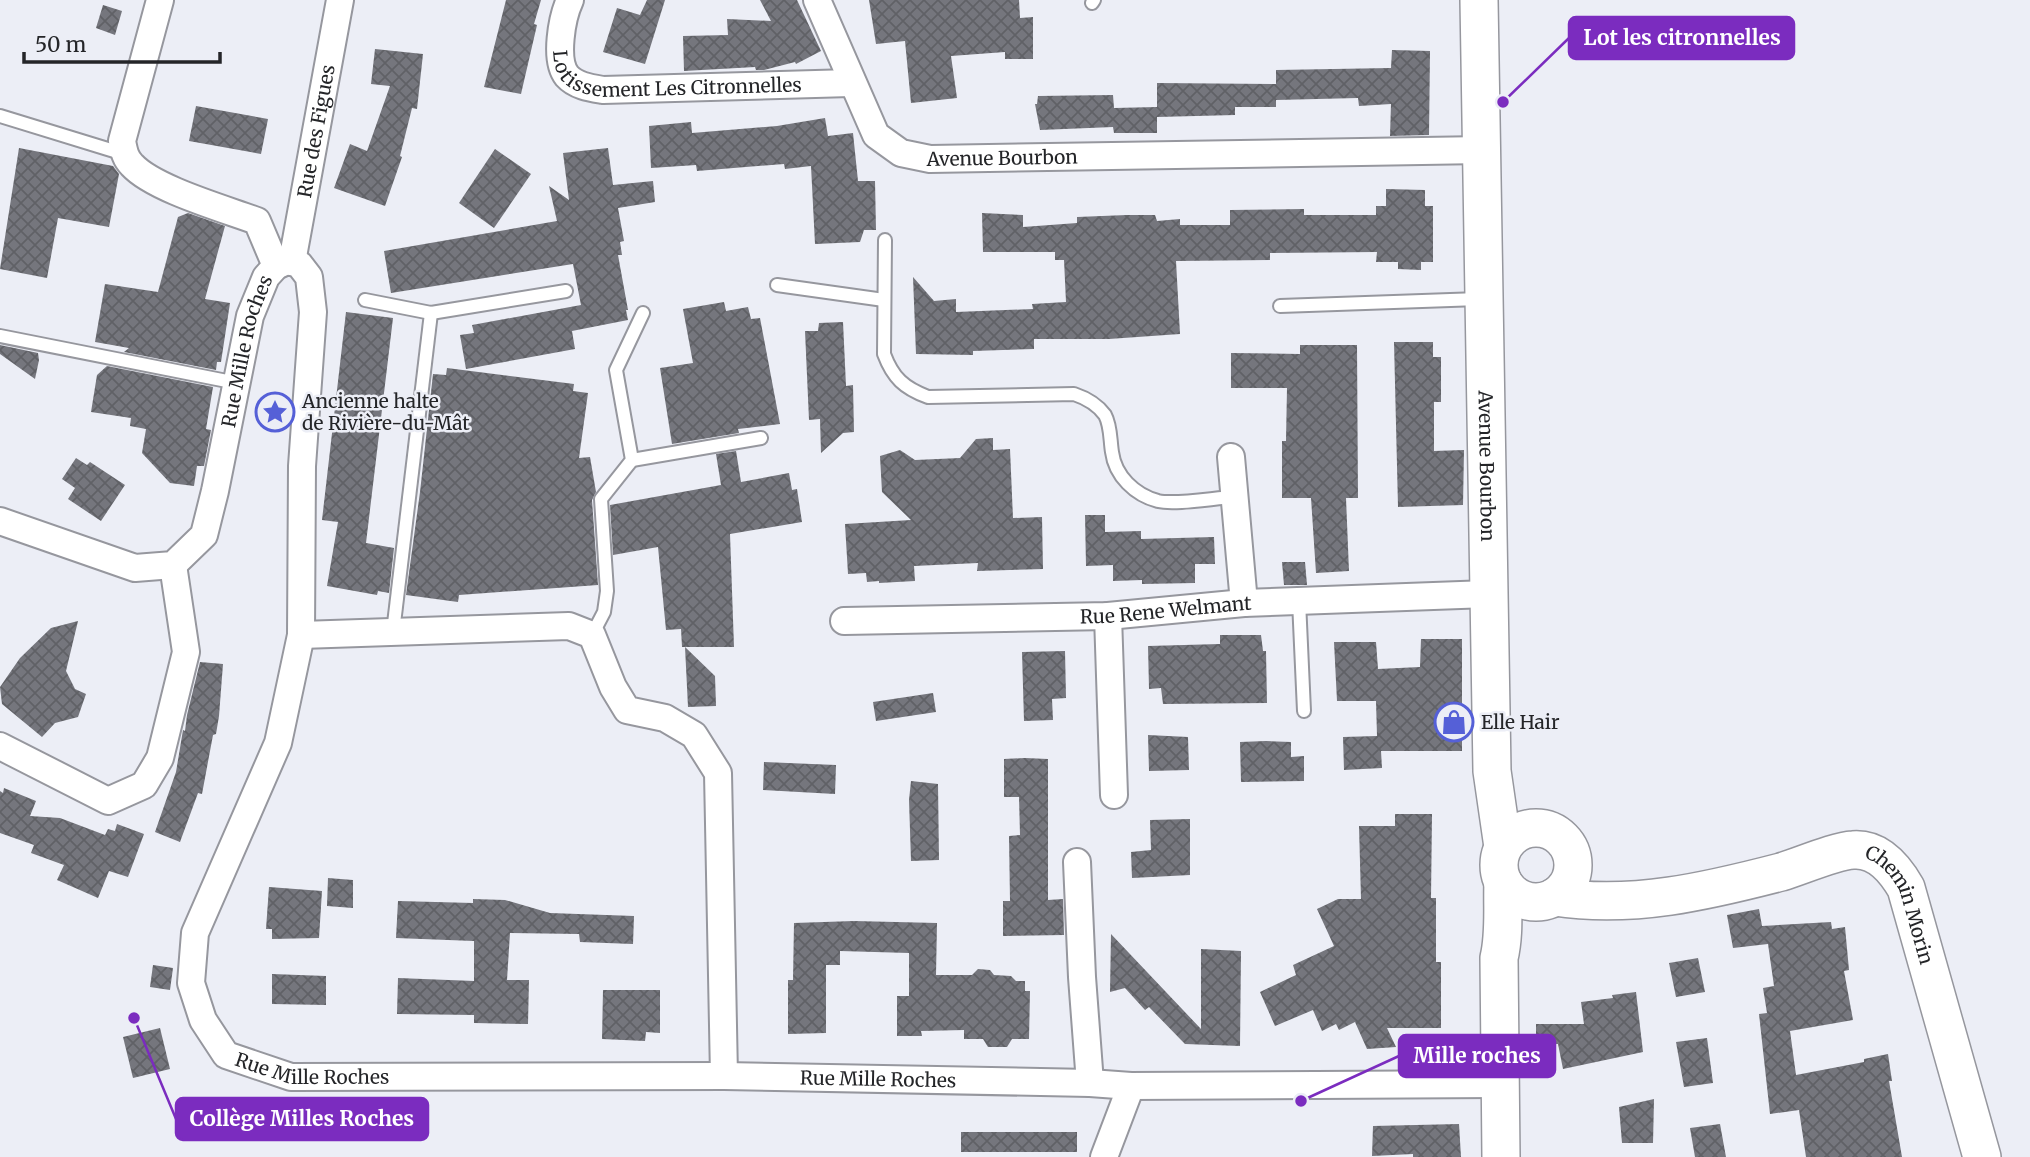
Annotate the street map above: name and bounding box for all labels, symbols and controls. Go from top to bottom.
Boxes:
callout: Lot les citronnelles [1569,17,1794,59]
scale bar [24,21,220,65]
text: Lot les citronnelles [1583,24,1781,51]
text: 50 m [35,31,86,58]
street label: Lotissement Les Citronnelles [548,49,802,102]
street label: Rue des Figues [292,63,340,200]
street label: Avenue Bourbon [925,145,1078,171]
street label: Rue Mille Roches [216,272,277,429]
place label: Ancienne halte de Rivière-du-Mât [301,389,470,435]
street label: Avenue Bourbon [1474,389,1500,542]
place icon: Ancienne halte de Rivière-du-Mât [254,391,296,433]
street label: Rue Rene Welmant [1080,591,1252,629]
shop icon: Elle Hair [1433,701,1475,743]
place label: Elle Hair [1481,710,1560,734]
street label: Chemin Morin [1862,840,1939,967]
callout: Mille roches [1399,1035,1555,1077]
text: Mille roches [1413,1042,1541,1069]
street label: Rue Mille Roches [232,1047,389,1089]
street label: Rue Mille Roches [800,1065,957,1092]
callout: Collège Milles Roches [176,1098,428,1140]
text: Collège Milles Roches [190,1105,414,1132]

